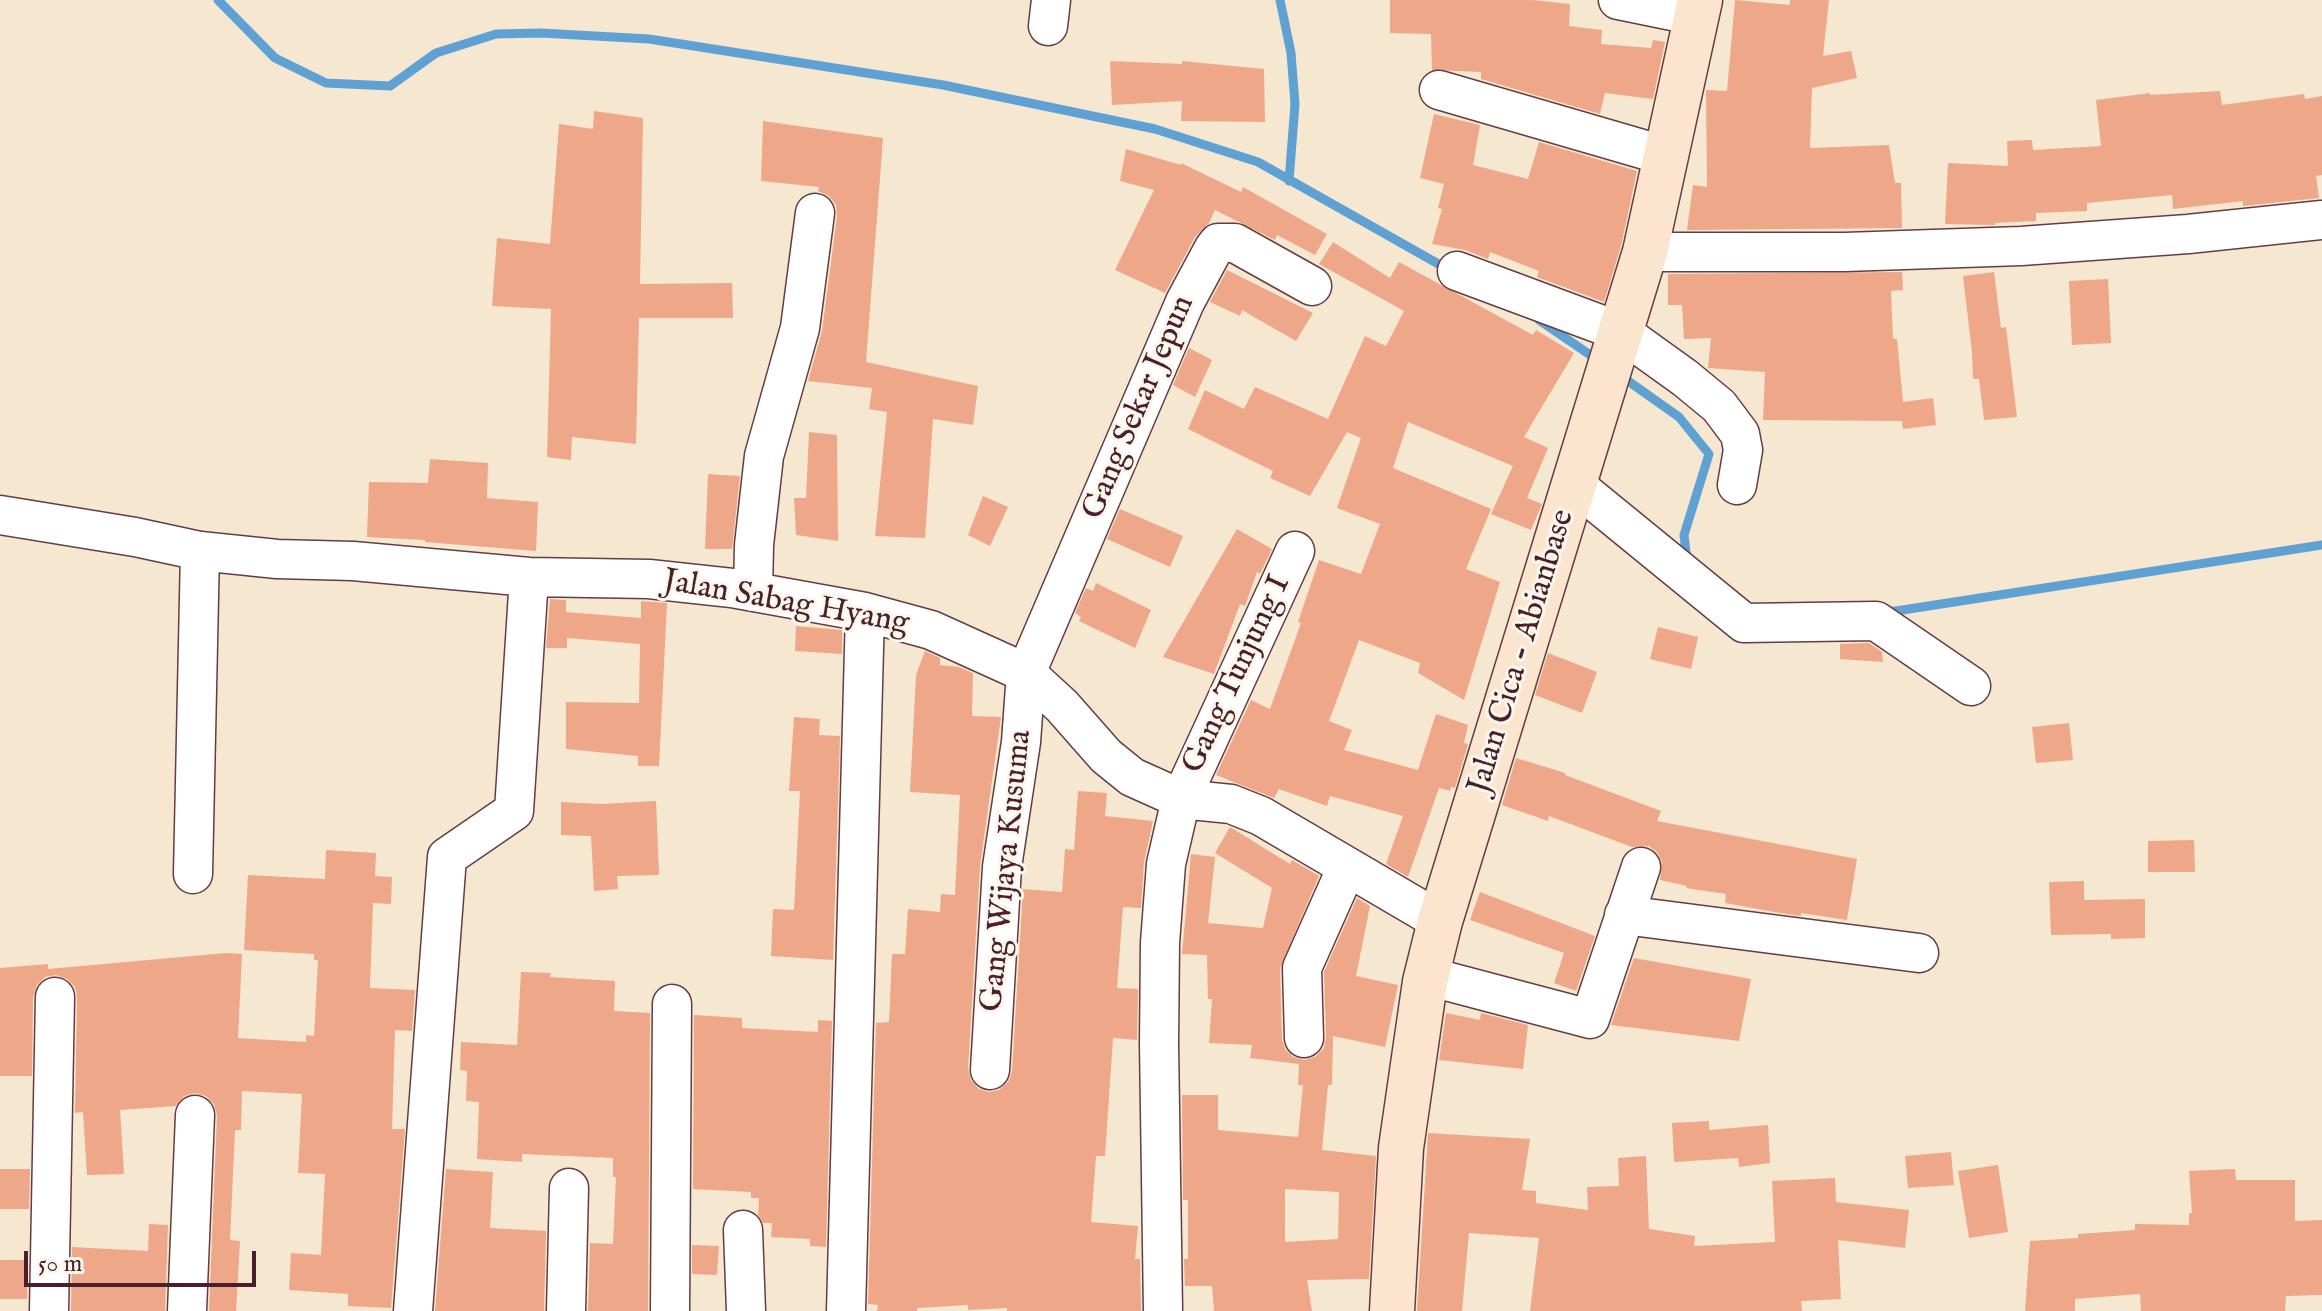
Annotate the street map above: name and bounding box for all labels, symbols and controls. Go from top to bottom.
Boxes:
street label: Gang Sekar Jepun [1076,290,1204,526]
street label: Jalan Cica - Abianbase [1462,505,1584,799]
street label: Jalan Sabag Hyang [660,563,912,645]
street label: Gang Tunjung I [1175,570,1301,780]
street label: Gang Wijaya Kusuma [974,728,1042,1014]
scale bar [28,1235,260,1285]
text: 50 m [38,1249,82,1280]

